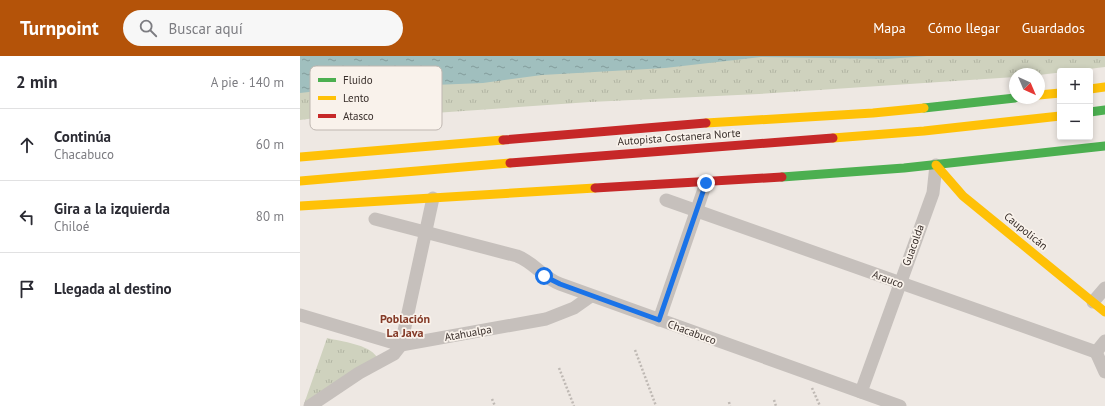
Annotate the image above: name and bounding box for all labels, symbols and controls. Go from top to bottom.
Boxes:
search box [123,10,403,46]
text: Turnpoint [20,16,99,40]
icon: search [137,17,159,39]
text: Buscar aquí [169,19,243,38]
text: Mapa [873,19,906,37]
text: Cómo llegar [928,19,1000,37]
text: Guardados [1022,19,1085,37]
legend [310,66,442,130]
north arrow [1009,68,1045,104]
map controls [1057,68,1093,140]
button: + [1057,68,1093,104]
text: 2 min [16,71,57,93]
text: Fluido [343,73,373,87]
text: A pie · 140 m [211,74,284,91]
text: Lento [343,91,369,105]
button: − [1057,104,1093,140]
text: Atasco [343,109,374,123]
street label: Autopista Costanera Norte [617,126,741,148]
text: Continúa [54,127,111,146]
icon: ahead [16,134,38,156]
text: 60 m [256,136,284,153]
text: Chacabuco [54,146,114,163]
route end [697,174,715,192]
text: Gira a la izquierda [54,199,170,218]
icon: left [16,206,38,228]
text: 80 m [256,208,284,225]
street label: Caupolicán [1001,209,1051,253]
text: Chiloé [54,218,89,235]
street label: Guacolda [899,222,927,268]
route start [535,267,553,285]
street label: Arauco [870,267,906,291]
icon: arrive [16,278,38,300]
text: Llegada al destino [54,279,172,298]
district label: Población La Java [380,311,430,340]
street label: Chacabuco [666,317,718,347]
street label: Atahualpa [443,322,493,344]

